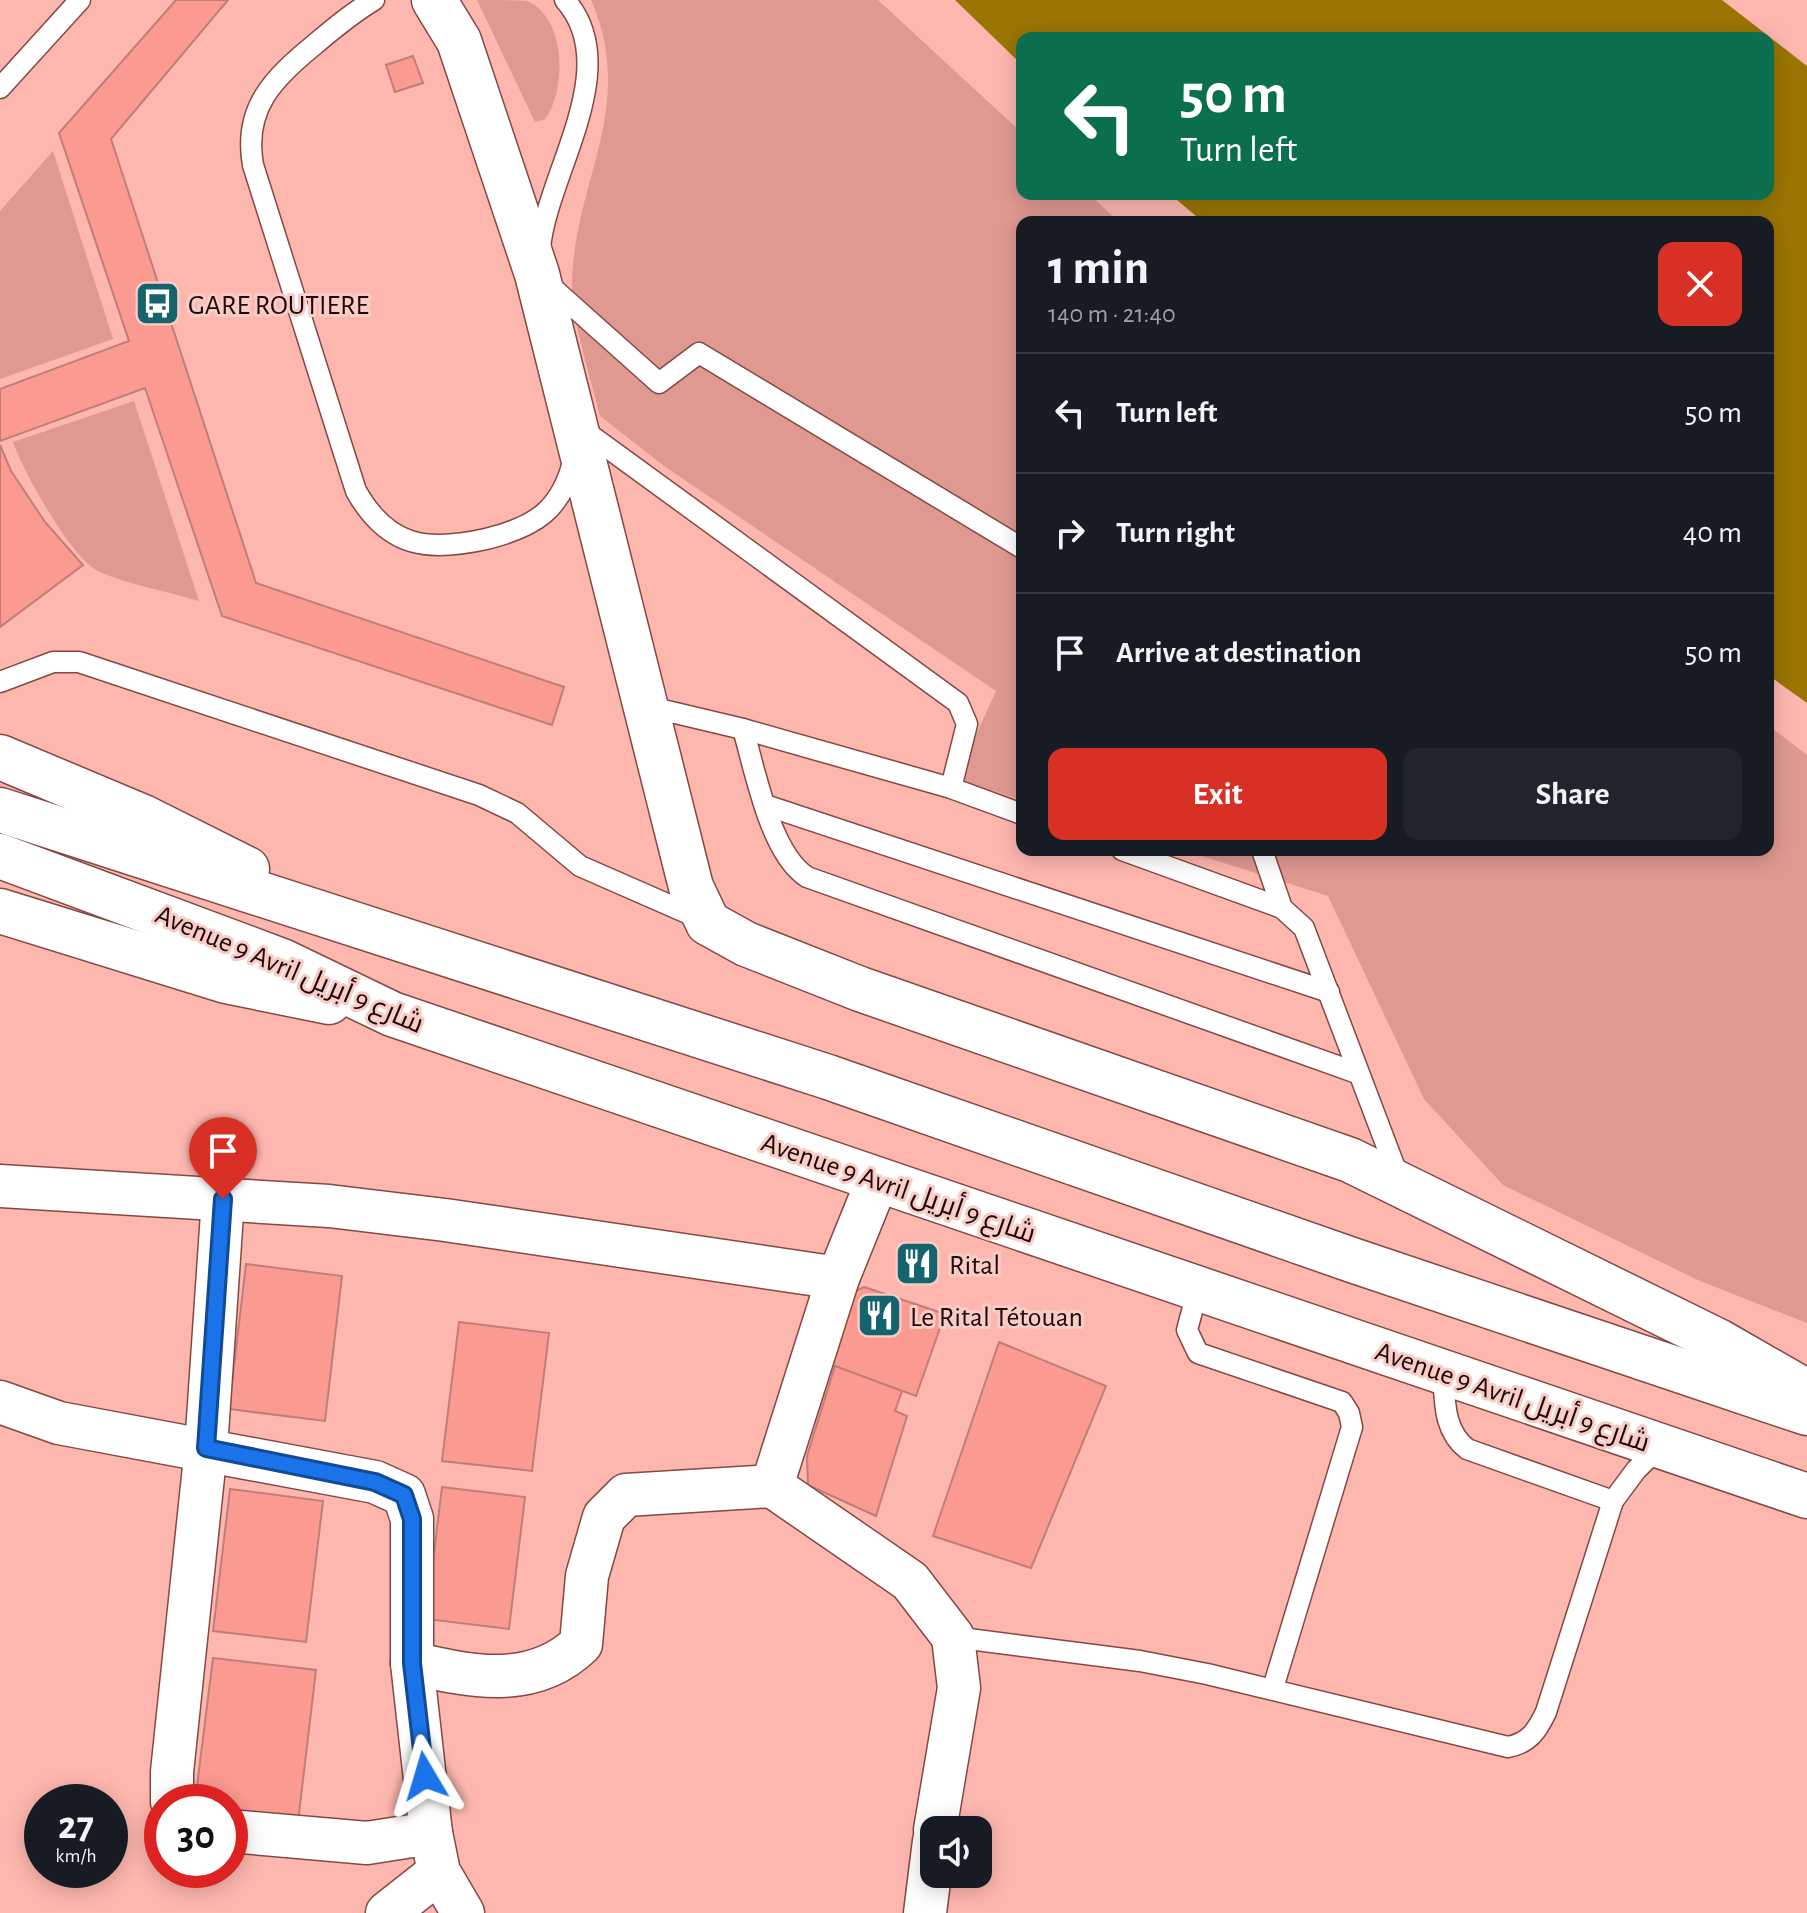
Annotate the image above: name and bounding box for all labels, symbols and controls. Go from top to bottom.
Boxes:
icon: left [1048,64,1152,168]
text: 50 m [1180,67,1287,123]
text: Turn left [1180,132,1297,168]
button: close [1658,242,1742,326]
text: 1 min [1048,245,1149,293]
bus stop icon: GARE ROUTIERE [133,280,181,328]
place label: GARE ROUTIERE [188,292,369,320]
text: 140 m · 21:40 [1048,301,1176,327]
icon: left [1048,391,1092,435]
text: Turn left [1116,398,1217,428]
text: 50 m [1685,398,1742,428]
icon: right [1048,511,1092,555]
text: Turn right [1116,518,1235,548]
text: 40 m [1683,518,1742,548]
icon: arrive [1048,631,1092,675]
text: Arrive at destination [1116,638,1362,668]
text: 50 m [1685,638,1742,668]
button: Exit [1048,748,1387,840]
button: Share [1403,748,1742,840]
street label: Avenue 9 Avril شارع 9 أبريل [150,896,429,1042]
pin [189,1117,257,1199]
street label: Avenue 9 Avril شارع 9 أبريل [757,1124,1041,1252]
icon: arrive [201,1129,245,1173]
restaurant icon: Rital [894,1240,942,1288]
place label: Rital [949,1252,1000,1280]
restaurant icon: Le Rital Tétouan [855,1292,903,1340]
place label: Le Rital Tétouan [910,1304,1083,1332]
street label: Avenue 9 Avril شارع 9 أبريل [1371,1333,1655,1461]
position arrow [383,1734,467,1818]
speed limit sign: 30 [144,1784,248,1888]
text: 27 [58,1806,94,1846]
map controls [920,1816,992,1888]
button: sound [920,1816,992,1888]
text: km/h [55,1846,97,1866]

